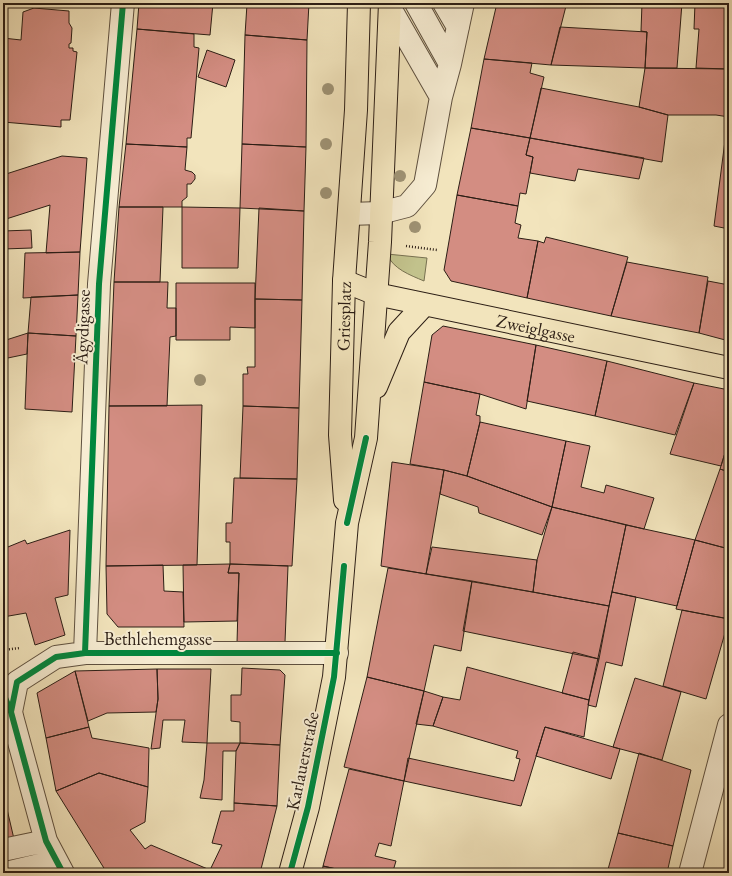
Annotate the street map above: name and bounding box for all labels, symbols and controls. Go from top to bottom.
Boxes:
street label: Griesplatz [331,281,355,351]
street label: Ägydigasse [69,289,95,366]
street label: Zweiglgasse [494,308,578,347]
street label: Bethlehemgasse [104,627,212,650]
street label: Karlauerstraße [280,710,324,812]

